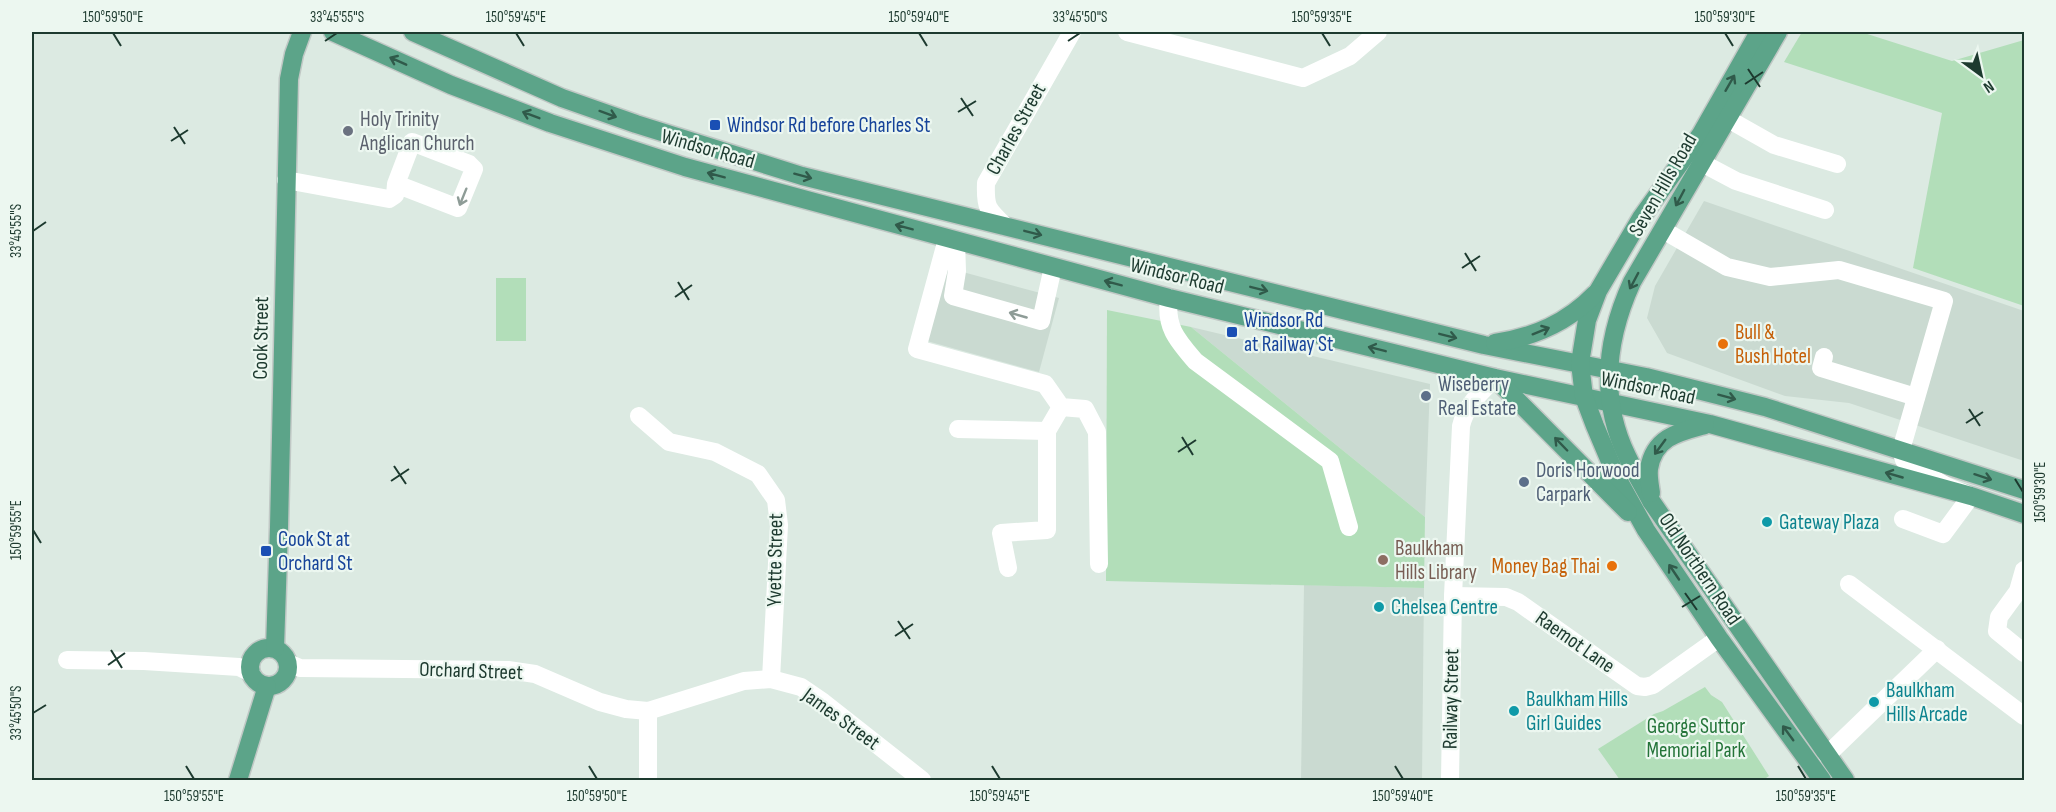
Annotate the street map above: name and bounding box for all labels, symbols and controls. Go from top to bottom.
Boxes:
text: 150°59'50"E [83,8,143,27]
text: 33°45'55"S [310,8,364,27]
text: 150°59'45"E [486,8,546,27]
text: 150°59'40"E [889,8,949,27]
text: 33°45'50"S [1053,8,1107,27]
text: 150°59'35"E [1292,8,1352,27]
text: 150°59'30"E [1695,8,1755,27]
north arrow [1951,45,2011,105]
one-way arrow [389,55,407,66]
one-way arrow [1724,75,1736,92]
text: N [1980,76,1997,97]
street label: Charles Street [981,79,1051,179]
place label: Holy Trinity Anglican Church [359,107,475,156]
one-way arrow [522,109,540,120]
one-way arrow [599,110,617,121]
place label: Windsor Rd before Charles St [727,113,930,138]
marker: Windsor Rd before Charles St [708,118,722,132]
marker: Holy Trinity Anglican Church [341,124,355,138]
street label: Windsor Road [658,124,758,174]
street label: Seven Hills Road [1624,129,1702,241]
one-way arrow [707,169,726,180]
one-way arrow [793,170,812,182]
one-way arrow [457,187,468,206]
one-way arrow [1674,189,1686,206]
text: 33°45'55"S [7,204,26,258]
one-way arrow [895,221,914,232]
one-way arrow [1023,227,1042,239]
street label: Windsor Road [1127,252,1227,300]
one-way arrow [1628,271,1639,289]
one-way arrow [1104,276,1123,288]
one-way arrow [1249,284,1268,296]
street label: Cook Street [248,296,274,380]
place label: Windsor Rd at Railway St [1244,308,1333,357]
one-way arrow [1009,309,1028,320]
place label: Bull & Bush Hotel [1735,320,1811,369]
marker: Windsor Rd at Railway St [1225,325,1239,339]
one-way arrow [1531,325,1550,336]
one-way arrow [1439,330,1458,342]
marker: Bull & Bush Hotel [1716,337,1730,351]
one-way arrow [1368,342,1387,354]
street label: Windsor Road [1598,366,1698,410]
place label: Wiseberry Real Estate [1438,372,1516,421]
marker: Wiseberry Real Estate [1419,389,1433,403]
one-way arrow [1717,392,1736,404]
one-way arrow [1554,436,1568,451]
one-way arrow [1654,439,1667,455]
place label: Doris Horwood Carpark [1536,458,1639,507]
text: 150°59'30"E [2031,462,2050,522]
one-way arrow [1885,469,1904,480]
one-way arrow [1973,472,1992,483]
marker: Doris Horwood Carpark [1517,475,1531,489]
text: 150°59'55"E [7,500,26,560]
street label: Old Northern Road [1654,508,1746,630]
place label: Gateway Plaza [1779,510,1879,535]
street label: Yvette Street [762,513,788,607]
marker: Gateway Plaza [1760,515,1774,529]
place label: Cook St at Orchard St [278,527,353,576]
place label: Baulkham Hills Library [1395,536,1477,585]
marker: Cook St at Orchard St [259,544,273,558]
marker: Baulkham Hills Library [1376,553,1390,567]
place label: Money Bag Thai [1492,554,1600,579]
marker: Money Bag Thai [1605,559,1619,573]
one-way arrow [1668,564,1680,581]
place label: Chelsea Centre [1391,595,1498,620]
marker: Chelsea Centre [1372,600,1386,614]
street label: Raemot Lane [1530,606,1620,678]
street label: Railway Street [1438,649,1464,749]
street label: Orchard Street [419,657,523,685]
place label: Baulkham Hills Arcade [1886,678,1968,727]
street label: James Street [797,682,885,755]
text: 33°45'50"S [7,686,26,740]
place label: Baulkham Hills Girl Guides [1526,687,1628,736]
marker: Baulkham Hills Arcade [1867,695,1881,709]
marker: Baulkham Hills Girl Guides [1507,704,1521,718]
park label: George Suttor Memorial Park [1646,714,1746,763]
one-way arrow [1781,725,1794,741]
text: 150°59'55"E [164,787,224,806]
text: 150°59'50"E [567,787,627,806]
text: 150°59'45"E [970,787,1030,806]
text: 150°59'40"E [1373,787,1433,806]
text: 150°59'35"E [1776,787,1836,806]

